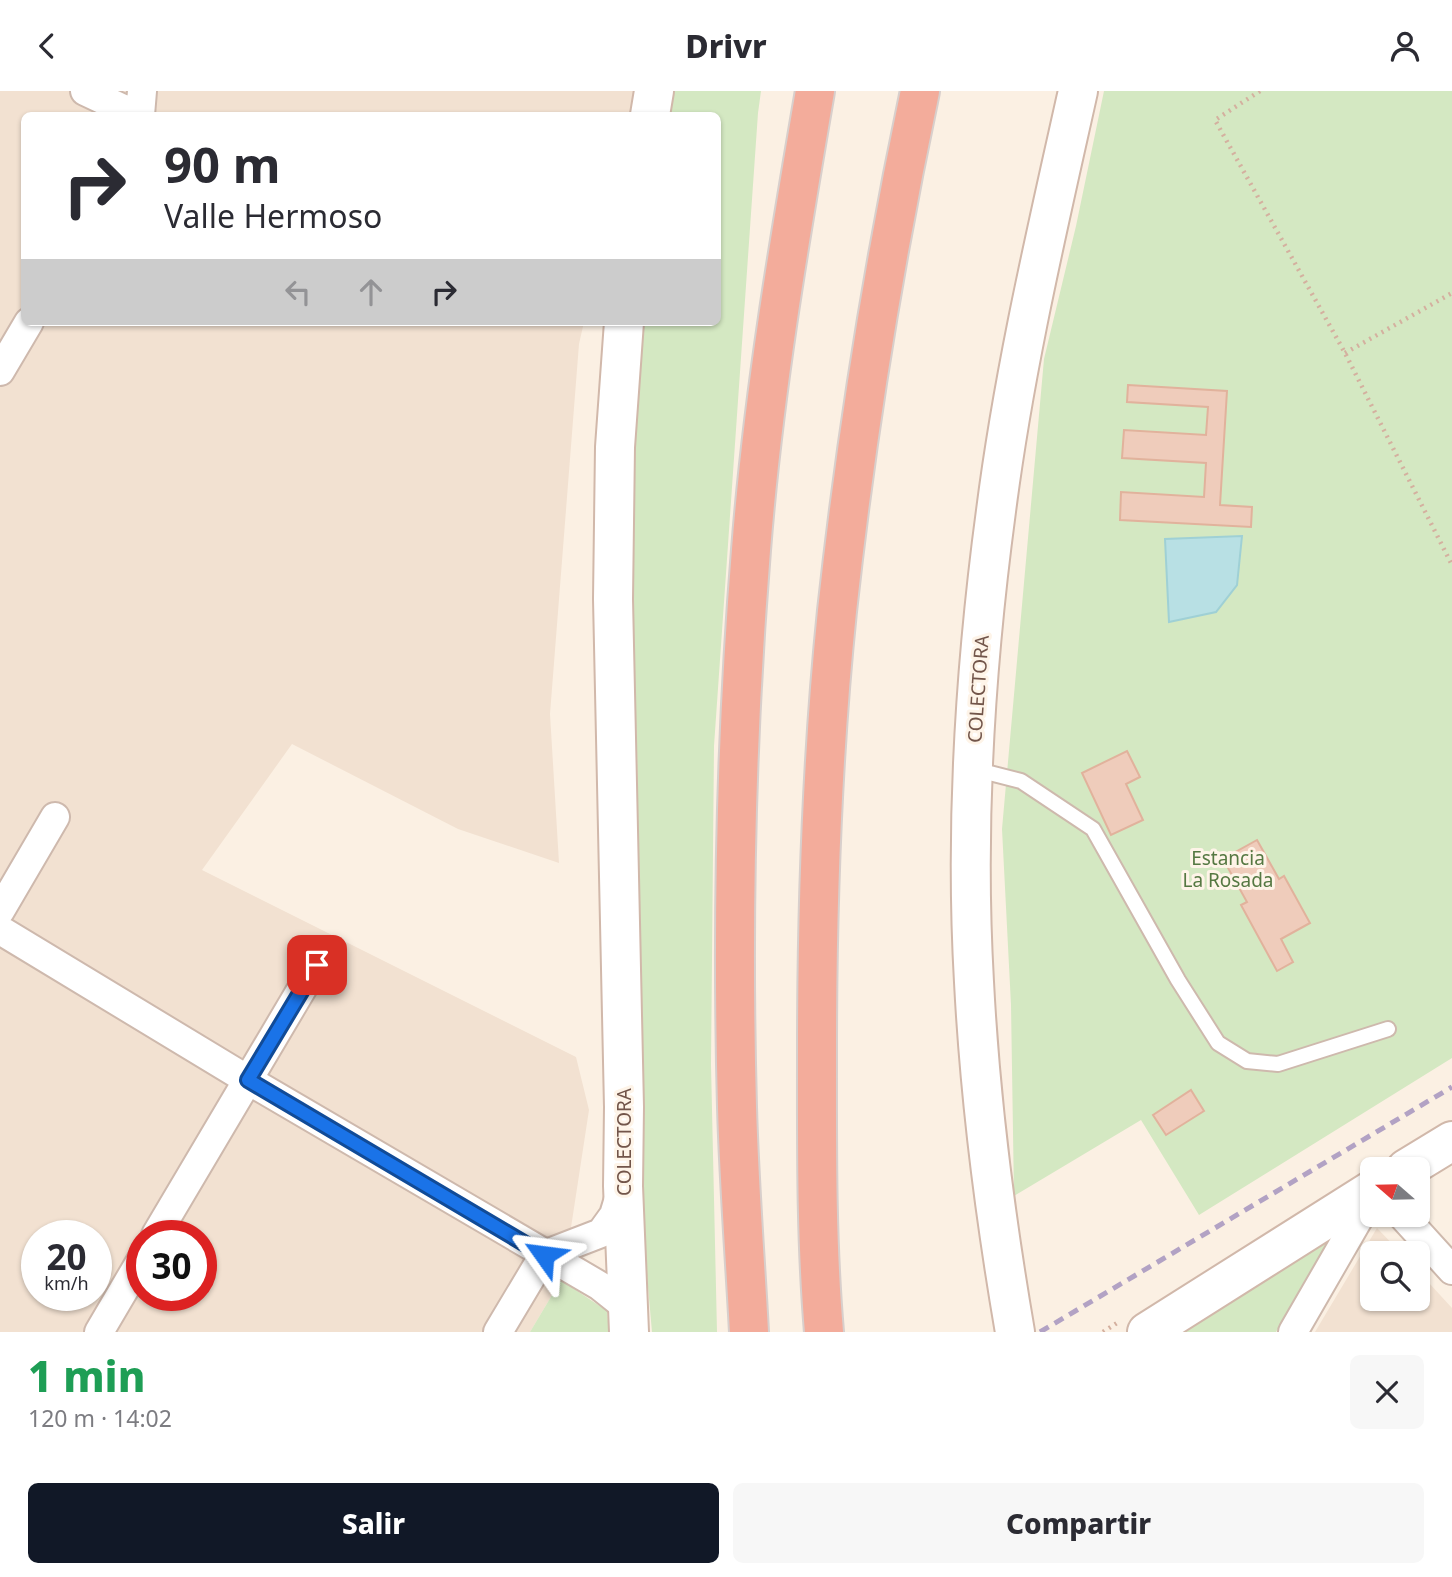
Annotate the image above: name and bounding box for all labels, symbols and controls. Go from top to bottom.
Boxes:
text: Drivr [685,24,767,67]
icon: back [28,27,66,65]
icon: person [1386,27,1424,65]
text: 90 m [164,131,281,197]
icon: right [49,140,140,231]
text: Valle Hermoso [164,194,382,237]
icon: left [279,273,317,311]
icon: ahead [352,273,390,311]
icon: right [425,273,463,311]
street label: COLECTORA [961,633,995,744]
park label: Estancia La Rosada [1183,845,1273,893]
pin [287,935,347,995]
icon: arrive [298,946,336,984]
street label: COLECTORA [611,1087,637,1196]
north arrow [1360,1157,1430,1227]
map controls [1360,1157,1430,1311]
position arrow [507,1218,581,1292]
speed limit sign: 30 [126,1220,217,1311]
text: 20 [46,1233,87,1280]
button: search [1360,1241,1430,1311]
text: km/h [44,1271,89,1295]
text: 1 min [28,1347,145,1404]
button: close [1350,1355,1424,1429]
text: 120 m · 14:02 [28,1402,172,1434]
button: Salir [28,1483,719,1563]
button: Compartir [733,1483,1424,1563]

